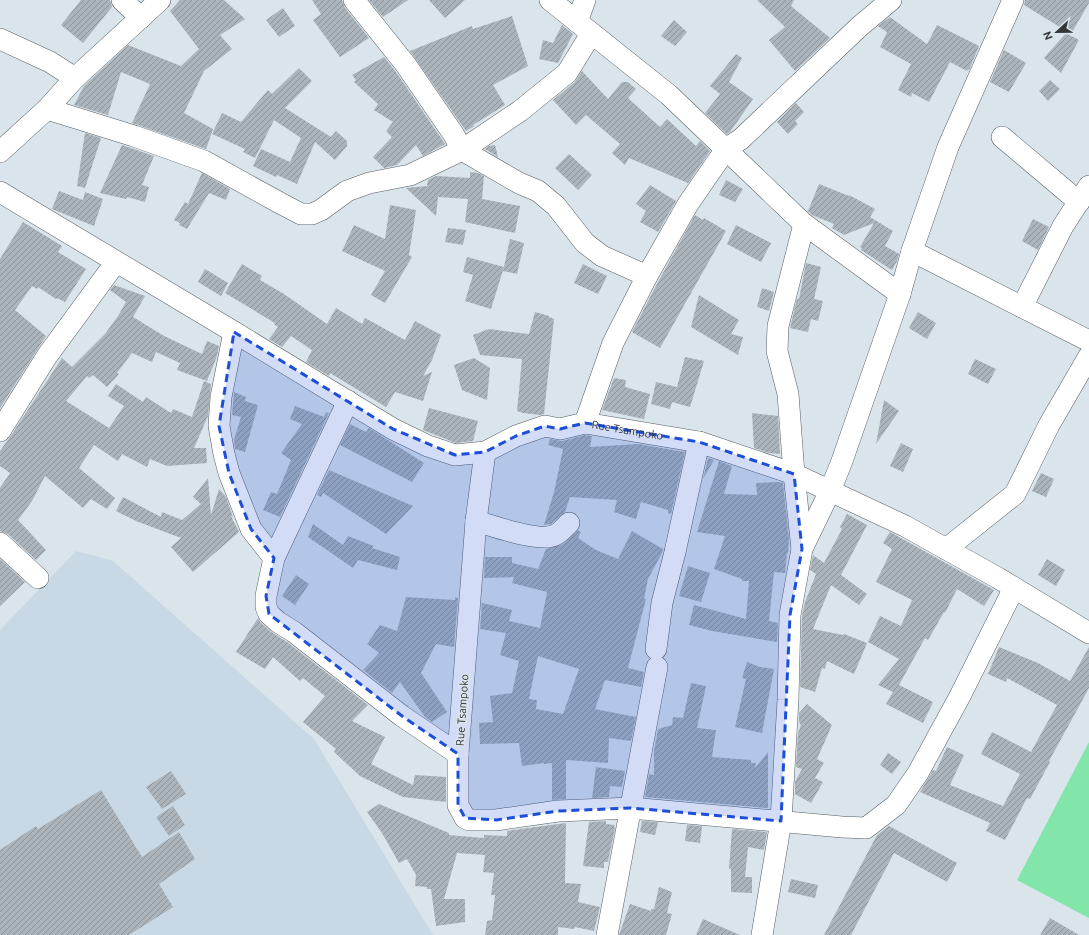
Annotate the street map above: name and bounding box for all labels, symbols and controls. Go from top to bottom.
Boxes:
north arrow [1037,12,1077,52]
text: N [1041,30,1055,42]
street label: Rue Tsampoko [591,418,664,442]
street label: Rue Tsampoko [454,674,470,746]

